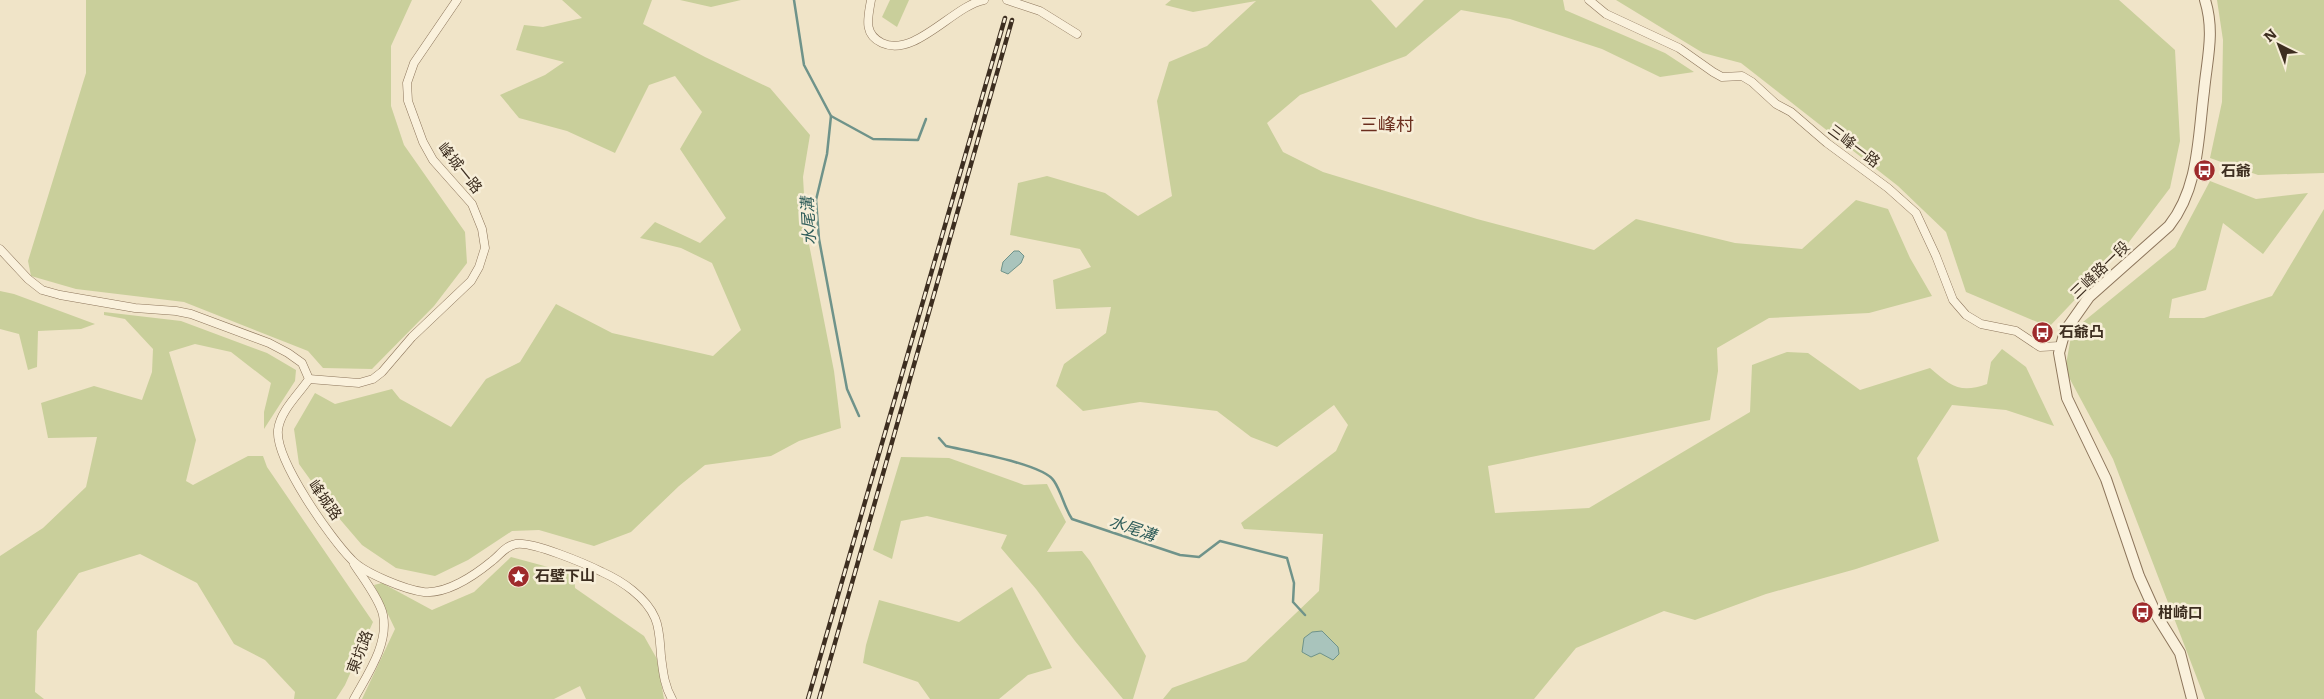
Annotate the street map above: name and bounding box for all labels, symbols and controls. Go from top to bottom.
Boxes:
north arrow [2254,20,2304,70]
text: N [2259,23,2281,46]
district label: 三峰村 [1360,110,1414,137]
street label: 三峰一路 [1824,118,1886,172]
street label: 峰城一路 [433,136,489,198]
place label: 石爺 [2221,158,2251,181]
bus stop icon: 石爺 [2193,159,2217,183]
water label: 水尾溝 [794,194,820,246]
street label: 三峰路一段 [2064,235,2134,303]
place label: 石爺凸 [2059,319,2104,342]
bus stop icon: 石爺凸 [2031,320,2055,344]
street label: 峰城路 [304,474,349,524]
water label: 水尾溝 [1107,508,1162,547]
place label: 石壁下山 [535,563,595,586]
place icon: 石壁下山 [507,564,531,588]
place label: 柑崎口 [2158,600,2203,623]
bus stop icon: 柑崎口 [2130,601,2154,625]
street label: 東坑路 [340,626,377,677]

